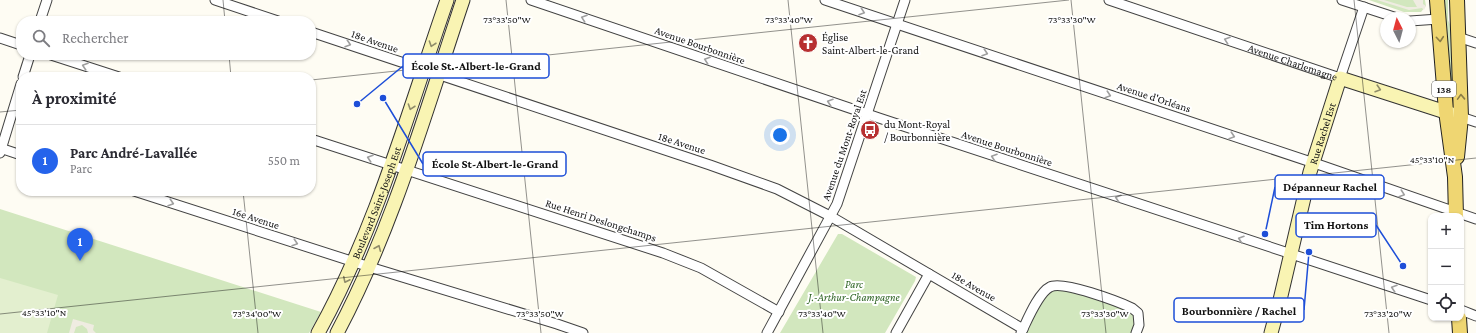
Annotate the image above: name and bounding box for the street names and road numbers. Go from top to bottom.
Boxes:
street label: Avenue Bourbonnière [653,24,747,66]
street label: 18e Avenue [350,27,400,55]
street label: Avenue Charlemagne [1247,41,1339,83]
street label: Avenue d'Orléans [1116,79,1192,115]
road number: 138 [1432,81,1456,97]
street label: Avenue du Mont-Royal Est [819,88,870,202]
street label: Rue Rachel Est [1307,101,1338,166]
street label: Avenue Bourbonnière [960,128,1054,168]
street label: 18e Avenue [657,130,707,156]
street label: Boulevard Saint-Joseph Est [349,145,403,260]
street label: Rue Henri Deslongchamps [544,196,658,245]
street label: 16e Avenue [231,205,281,231]
street label: 18e Avenue [950,269,998,303]

